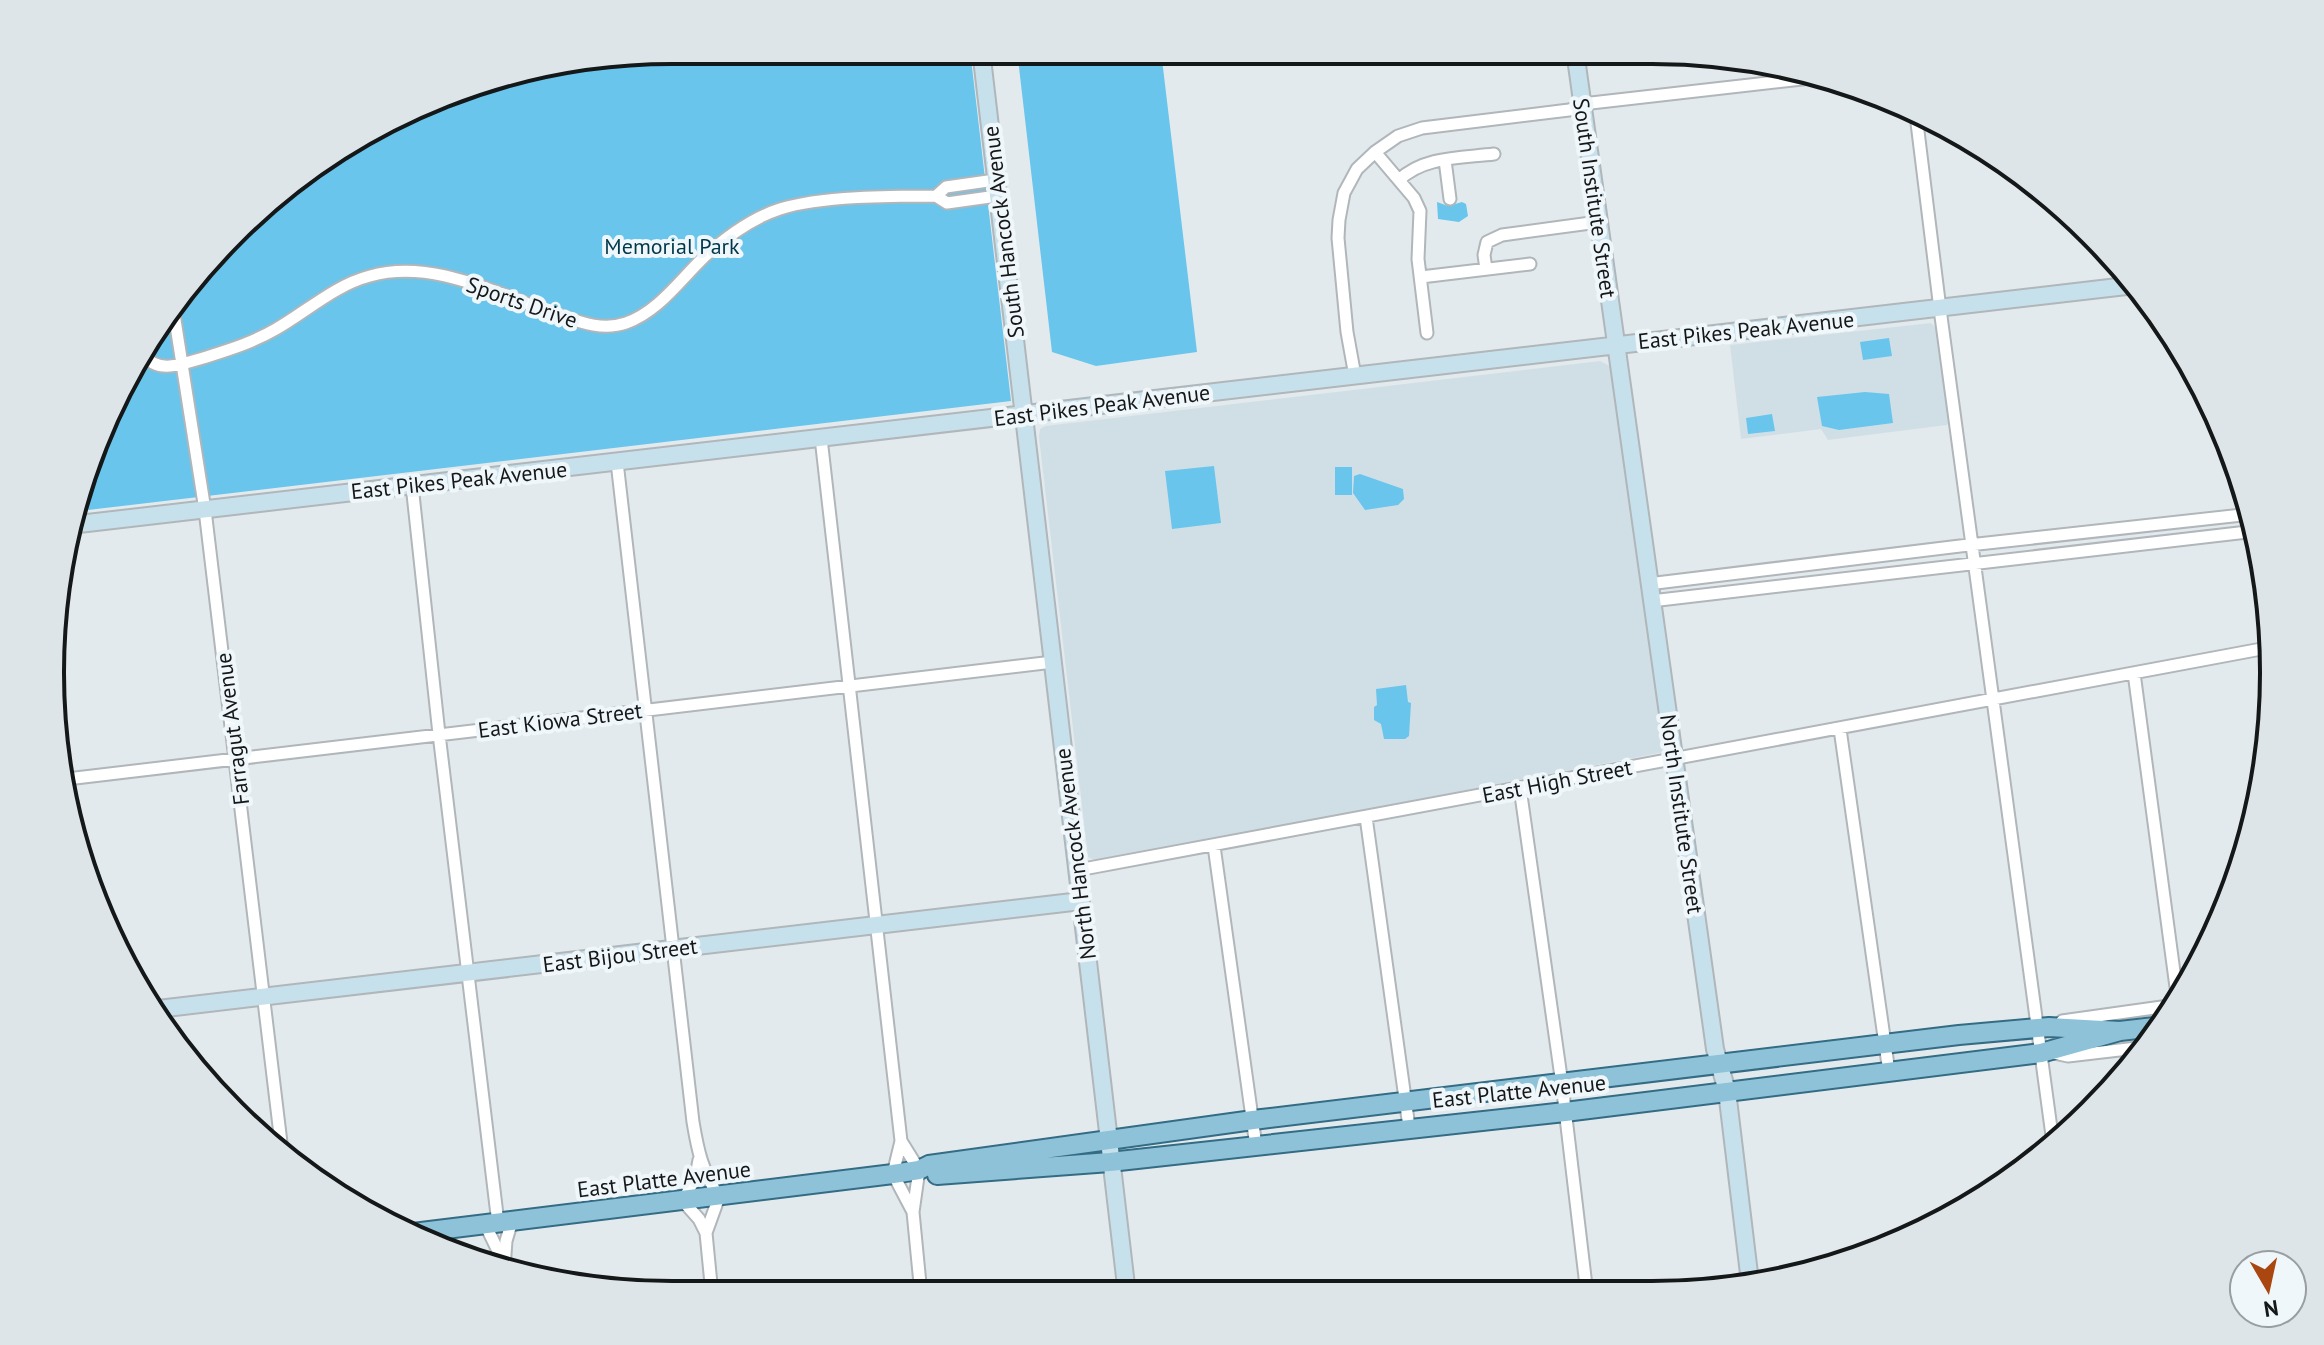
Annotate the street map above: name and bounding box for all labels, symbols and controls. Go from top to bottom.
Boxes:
street label: South Institute Street [1567,96,1623,300]
street label: South Hancock Avenue [976,124,1030,340]
park label: Memorial Park [604,232,740,260]
street label: Sports Drive [463,270,581,334]
street label: East Pikes Peak Avenue [1636,305,1856,355]
street label: East Pikes Peak Avenue [992,378,1212,432]
street label: East Pikes Peak Avenue [349,455,569,505]
street label: Farragut Avenue [209,651,255,807]
street label: East Kiowa Street [476,696,644,744]
street label: North Institute Street [1654,713,1710,916]
street label: North Hancock Avenue [1048,747,1102,961]
street label: East High Street [1480,753,1635,809]
street label: East Bijou Street [541,932,699,978]
street label: East Platte Avenue [1431,1068,1607,1114]
street label: East Platte Avenue [576,1154,752,1204]
north arrow [2228,1249,2308,1329]
text: N [2262,1294,2280,1324]

